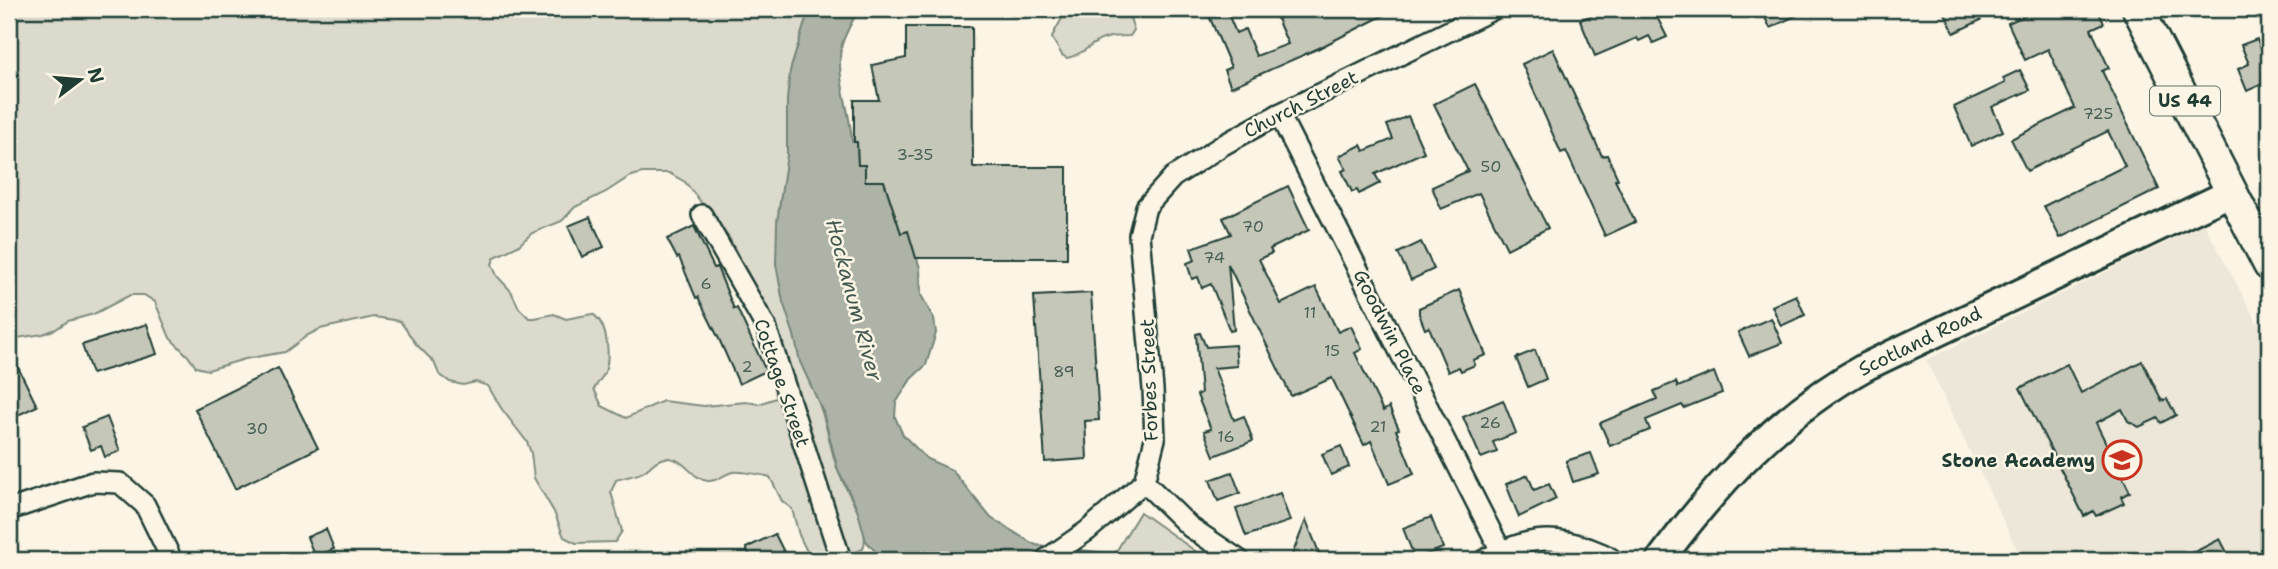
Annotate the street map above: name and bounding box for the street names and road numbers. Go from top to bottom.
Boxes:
street label: Church Street [1240,64,1362,144]
road number: US 44 [2150,86,2220,116]
street label: Goodwin Place [1348,265,1432,399]
street label: Scotland Road [1854,300,1986,382]
street label: Cottage Street [748,315,816,451]
street label: Forbes Street [1134,318,1164,442]

